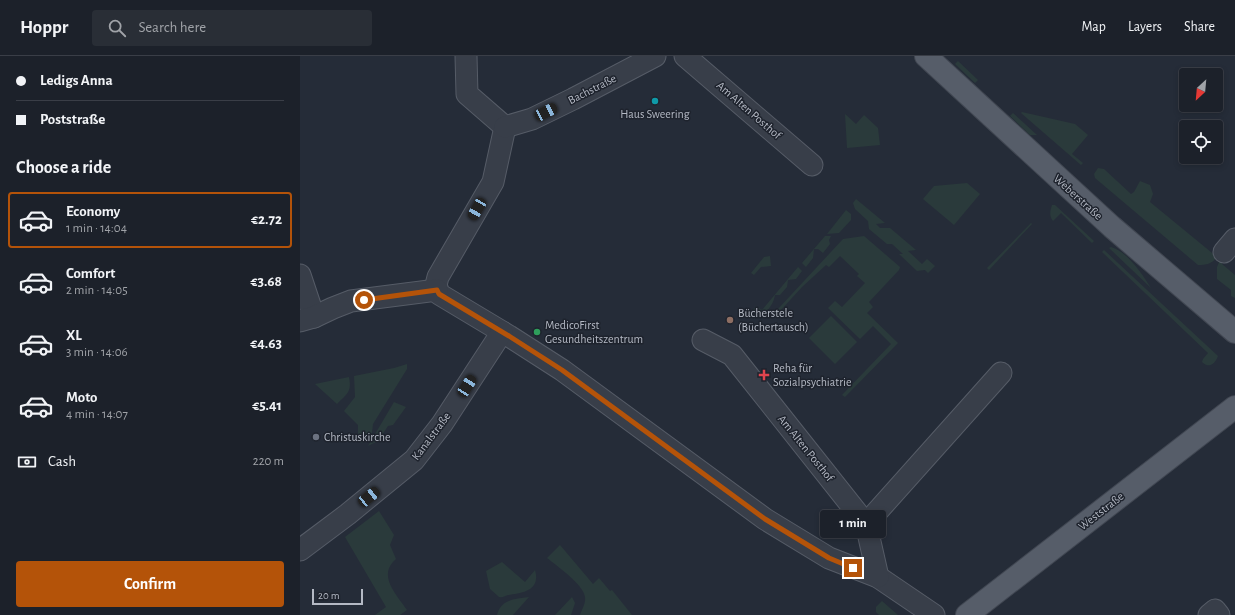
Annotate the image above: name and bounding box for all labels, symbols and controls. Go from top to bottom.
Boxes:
search box [92,10,372,46]
icon: search [106,17,128,39]
text: Hoppr [20,18,68,37]
text: Search here [138,20,206,35]
text: Map [1081,20,1106,34]
text: Layers [1128,20,1162,34]
text: Share [1184,20,1215,34]
north arrow [1179,68,1223,112]
map controls [1179,68,1223,164]
street label: Bachstraße [566,72,618,106]
text: Ledigs Anna [40,73,113,88]
street label: Am Alten Posthof [714,79,785,142]
marker: Haus Sweering [650,96,660,106]
car [533,101,559,123]
place label: Haus Sweering [620,108,690,120]
text: Poststraße [40,112,105,127]
button: locate [1179,120,1223,164]
text: Choose a ride [16,159,111,177]
street label: Weberstraße [1051,172,1105,222]
car [466,196,488,222]
icon: car [18,202,54,238]
text: Economy [66,204,120,219]
text: €2.72 [251,212,282,227]
text: 1 min · 14:04 [66,222,127,235]
icon: car [18,264,54,300]
text: Comfort [66,266,115,281]
text: €3.68 [250,274,282,289]
text: 2 min · 14:05 [66,284,128,297]
route start [355,291,373,309]
place label: Bücherstele (Büchertausch) [738,307,809,333]
marker: Bücherstele (Büchertausch) [725,315,735,325]
place label: MedicoFirst Gesundheitszentrum [545,319,643,345]
icon: car [18,326,54,362]
marker: MedicoFirst Gesundheitszentrum [532,327,542,337]
text: XL [66,328,82,343]
text: €4.63 [250,336,282,351]
text: 3 min · 14:06 [66,346,128,359]
place label: Reha für Sozialpsychiatrie [773,362,851,389]
marker: Reha für Sozialpsychiatrie [758,369,770,381]
car [455,373,479,399]
icon: car [18,388,54,424]
text: Moto [66,390,98,405]
text: €5.41 [252,398,282,413]
text: 4 min · 14:07 [66,408,128,421]
street label: Kanalstraße [409,410,453,462]
street label: Am Alten Posthof [776,413,837,484]
place label: Christuskirche [324,431,391,443]
marker: Christuskirche [311,432,321,442]
icon: cash [16,451,38,473]
text: Cash [48,454,76,469]
text: 220 m [253,455,284,468]
car [356,485,382,509]
street label: Weststraße [1076,490,1126,532]
callout: 1 min [820,510,886,538]
text: 1 min [839,517,867,530]
route end [844,559,862,577]
button: Confirm [16,561,284,607]
scale bar [312,587,363,606]
text: 20 m [318,590,339,601]

